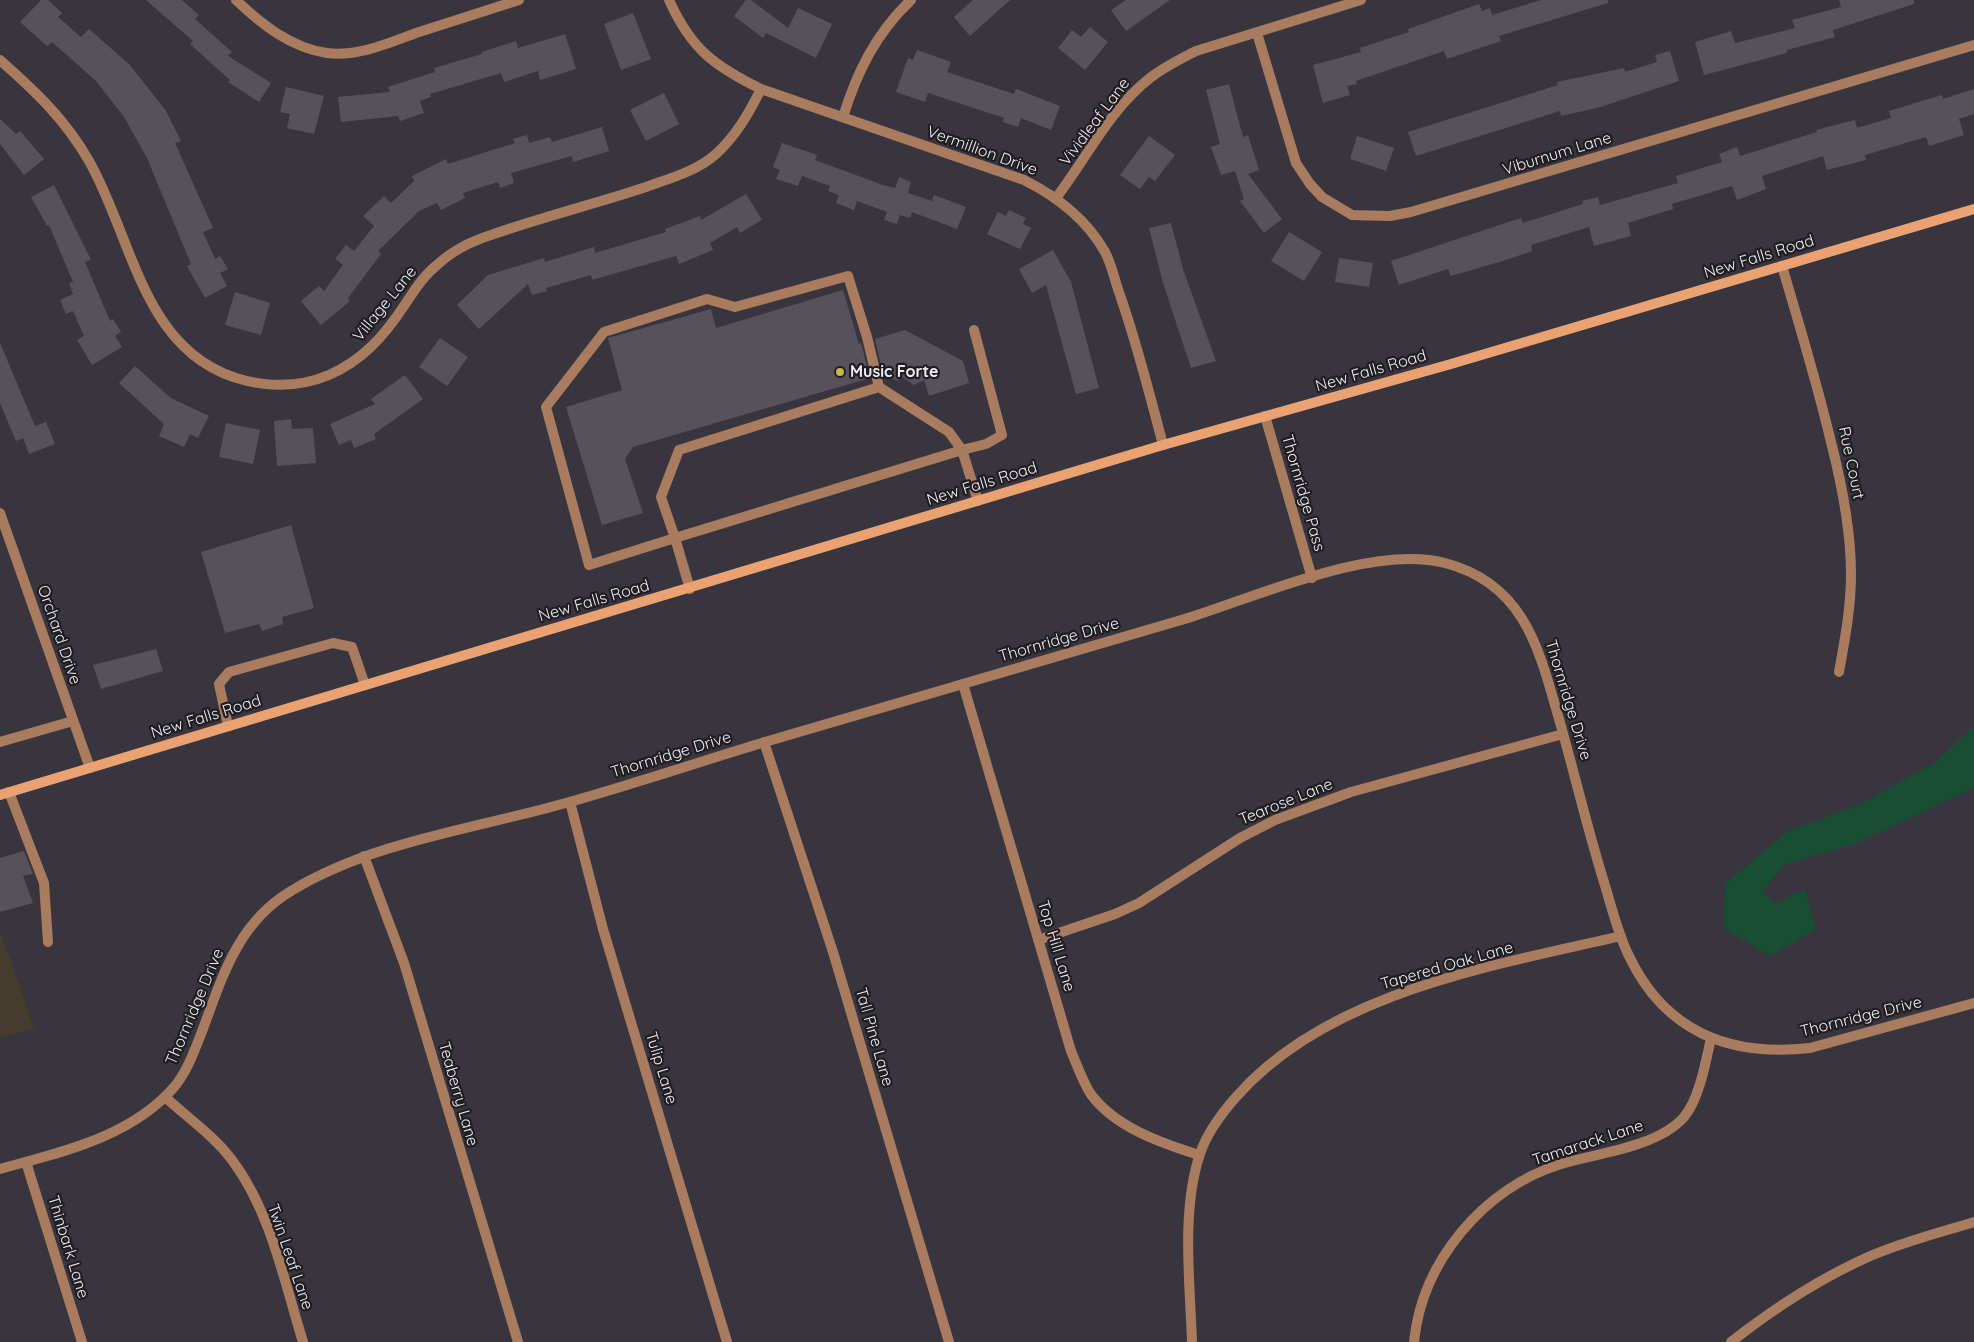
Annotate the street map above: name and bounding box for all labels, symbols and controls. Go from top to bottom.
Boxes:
street label: Vividleaf Lane [1056,74,1134,170]
street label: Vermillion Drive [924,122,1040,180]
street label: Viburnum Lane [1500,128,1614,180]
street label: New Falls Road [1701,231,1817,283]
street label: Village Lane [349,263,421,345]
street label: New Falls Road [1313,346,1429,396]
place label: Music Forte [850,362,938,382]
marker: Music Forte [834,366,846,378]
street label: Rue Court [1834,425,1868,501]
street label: Thornridge Pass [1277,433,1329,553]
street label: New Falls Road [924,458,1040,510]
street label: New Falls Road [536,576,652,626]
street label: Orchard Drive [33,583,85,687]
street label: Thornridge Drive [996,614,1122,666]
street label: Thornridge Drive [1541,638,1595,762]
street label: New Falls Road [148,691,264,743]
street label: Thornridge Drive [609,728,733,782]
street label: Tearose Lane [1236,774,1336,830]
street label: Top Hill Lane [1033,898,1079,994]
street label: Tapered Oak Lane [1379,938,1515,994]
street label: Thornridge Drive [162,946,228,1068]
street label: Tall Pine Lane [851,986,897,1088]
street label: Thornridge Drive [1798,993,1924,1041]
street label: Tulip Lane [641,1030,681,1106]
street label: Teaberry Lane [434,1040,482,1148]
street label: Tamarack Lane [1530,1116,1646,1170]
street label: Thinbark Lane [43,1193,93,1301]
street label: Twin Leaf Lane [263,1202,317,1312]

